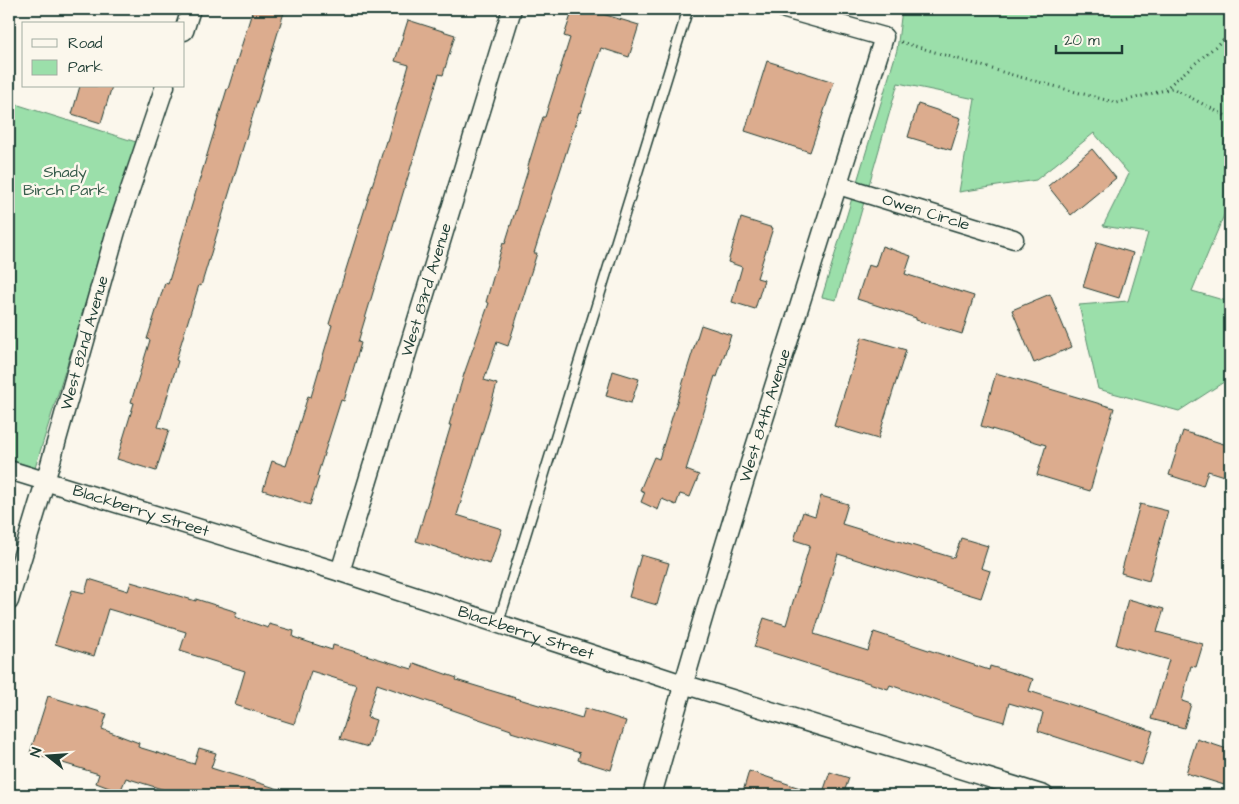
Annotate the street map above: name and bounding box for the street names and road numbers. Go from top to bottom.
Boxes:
street label: Owen Circle [879,188,973,236]
street label: West 83rd Avenue [395,220,457,359]
street label: West 82nd Avenue [55,273,114,413]
street label: West 84th Avenue [734,346,796,485]
street label: Blackberry Street [70,479,212,542]
street label: Blackberry Street [455,600,597,665]

